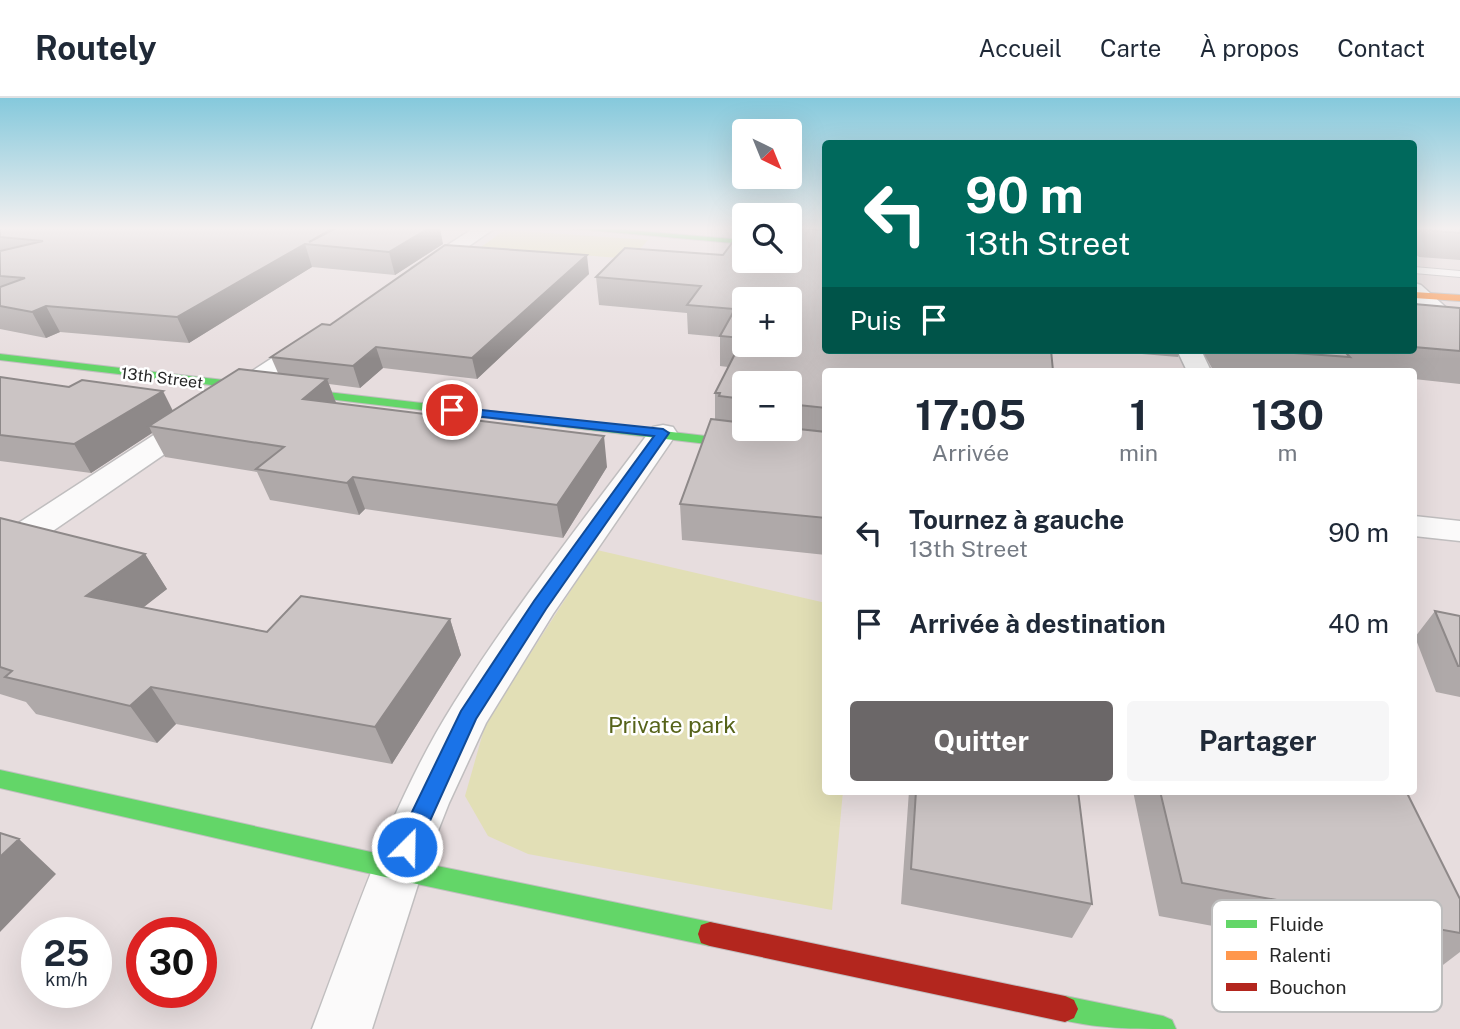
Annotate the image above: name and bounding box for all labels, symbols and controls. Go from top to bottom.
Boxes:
text: Routely [35,29,157,67]
text: Accueil [979,34,1062,62]
text: Carte [1100,34,1161,62]
text: À propos [1199,34,1299,62]
text: Contact [1337,34,1425,62]
north arrow [732,119,802,189]
map controls [732,119,802,441]
text: 90 m [965,166,1084,224]
icon: left [850,168,941,259]
button: search [732,203,802,273]
text: 13th Street [965,225,1130,262]
button: + [732,287,802,357]
icon: arrive [915,301,953,339]
text: Puis [850,305,901,336]
street label: 13th Street [120,364,204,392]
button: − [732,371,802,441]
pin [422,380,482,440]
text: 17:05 [915,390,1026,439]
text: 1 [1130,390,1148,439]
text: 130 [1251,390,1324,439]
icon: arrive [433,391,471,429]
text: Arrivée [932,439,1009,466]
text: min [1119,439,1158,466]
text: m [1278,439,1298,466]
text: Tournez à gauche [909,504,1124,535]
icon: left [850,514,888,552]
text: 90 m [1328,517,1389,548]
text: 13th Street [909,535,1028,562]
icon: arrive [850,605,888,643]
text: Arrivée à destination [909,608,1166,639]
text: 40 m [1328,608,1389,639]
button: Quitter [850,701,1113,781]
button: Partager [1127,701,1389,781]
park label: Private park [608,711,736,738]
position arrow [370,810,444,884]
legend [1212,900,1442,1012]
text: Fluide [1269,913,1324,935]
speed limit sign: 30 [126,917,217,1008]
text: 25 [44,933,89,974]
text: Ralenti [1269,944,1331,966]
text: km/h [45,969,88,990]
text: Bouchon [1269,976,1346,998]

